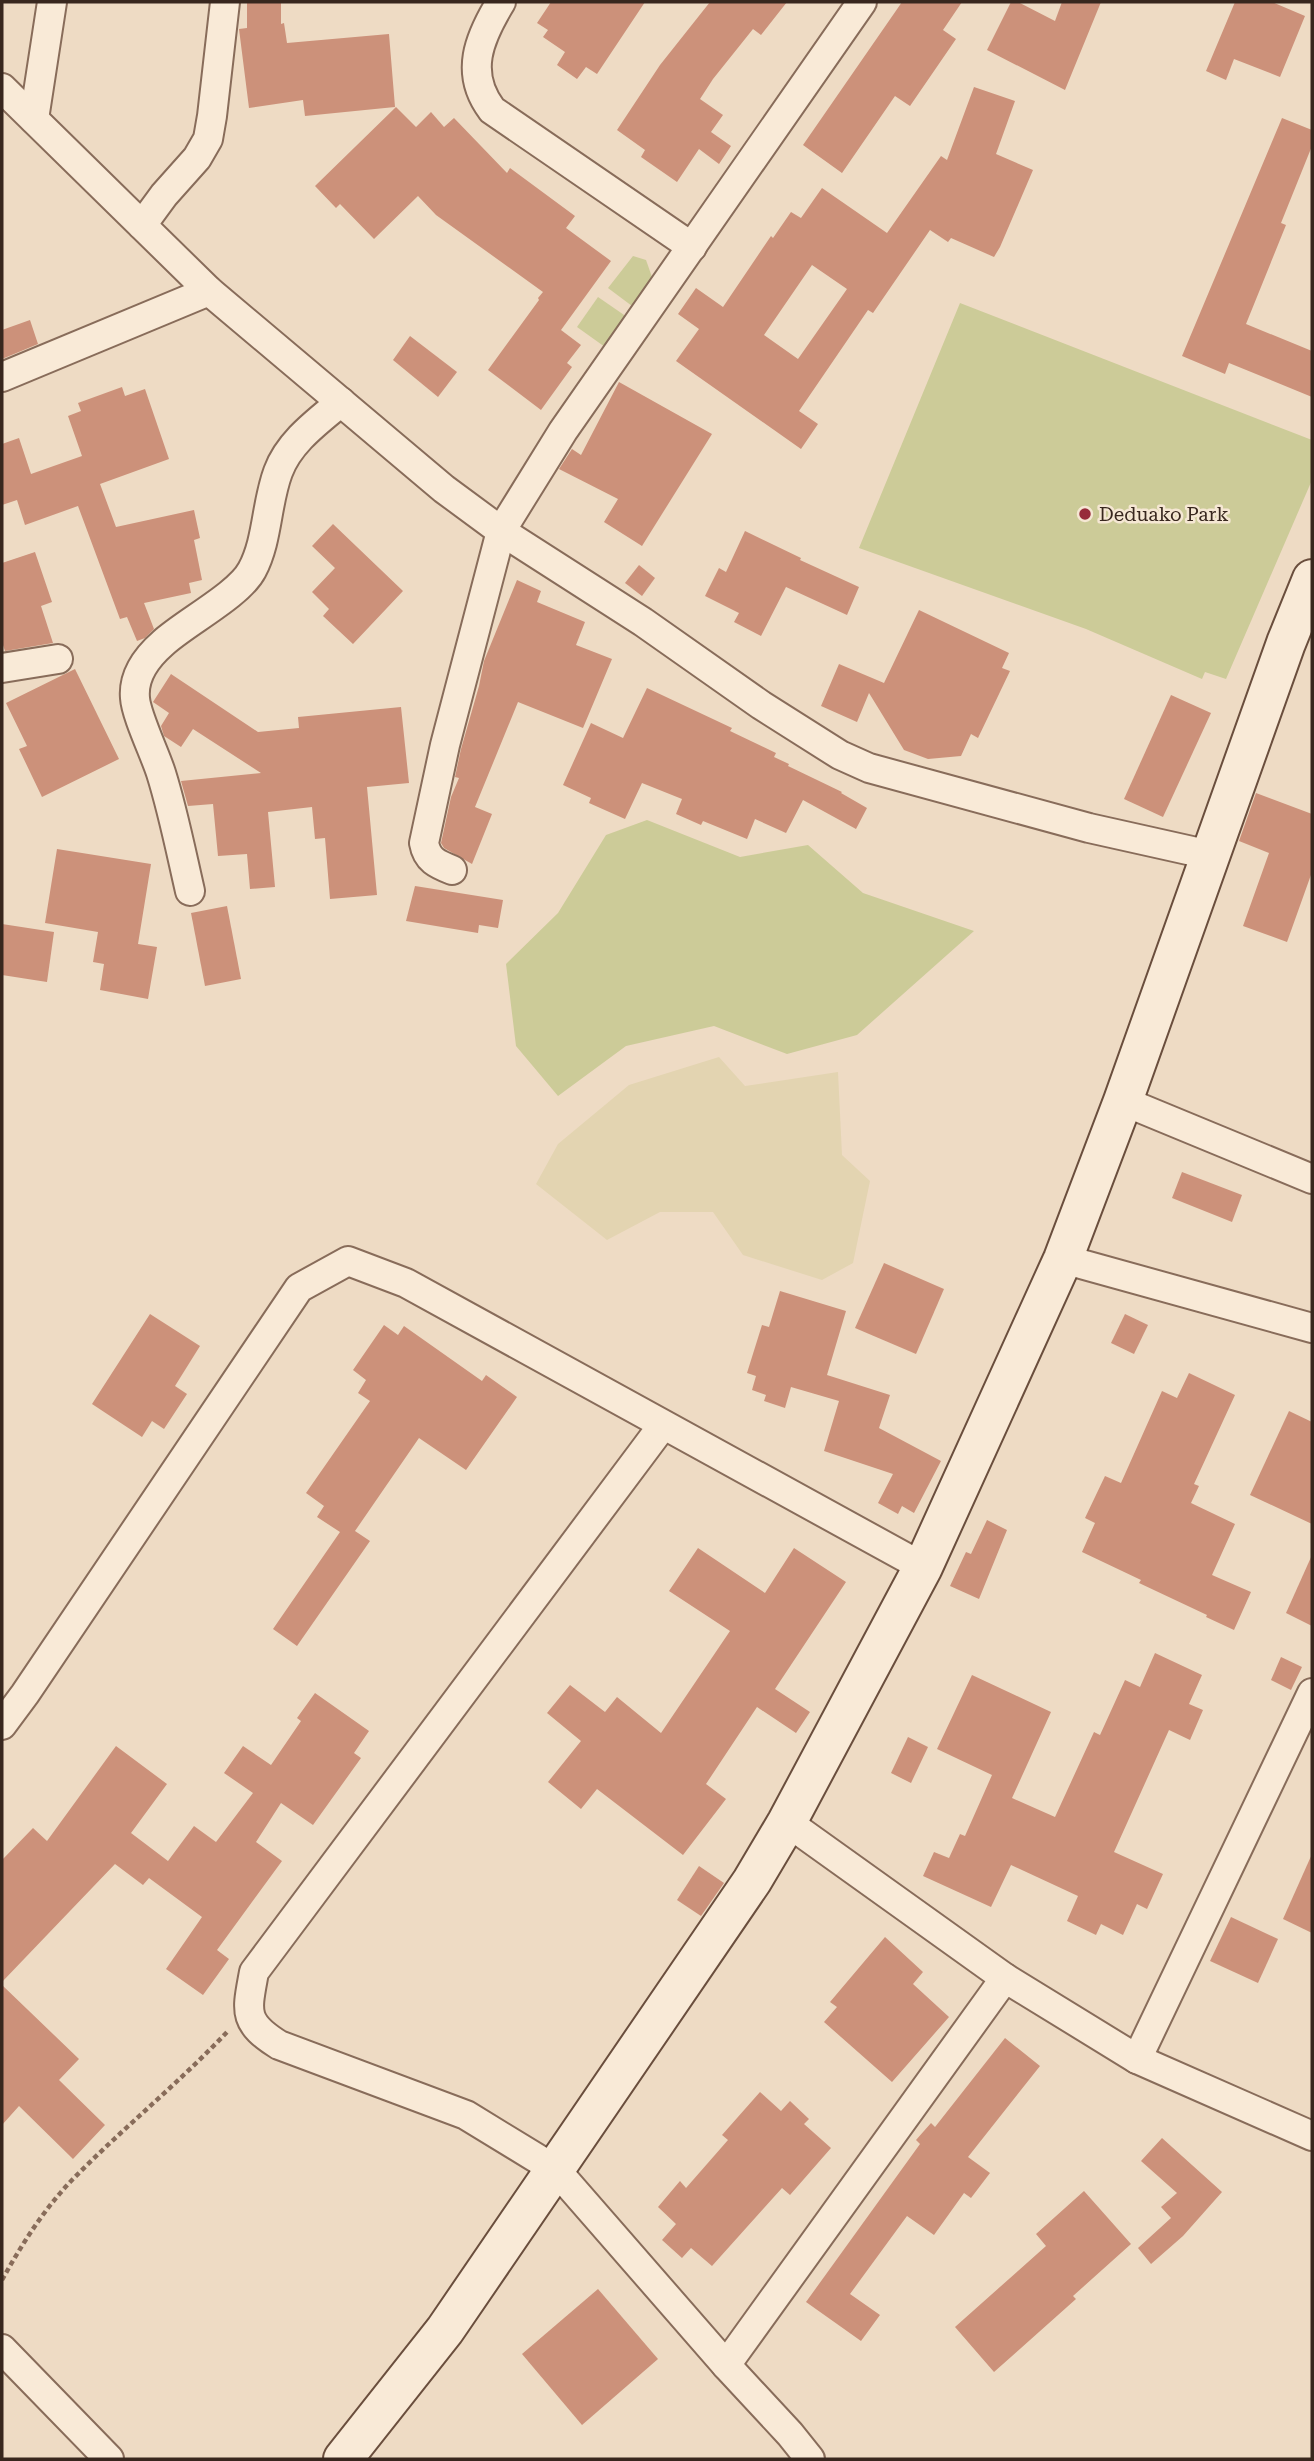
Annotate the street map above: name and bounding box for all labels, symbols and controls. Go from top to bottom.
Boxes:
place label: Deduako Park [1099,503,1228,526]
marker: Deduako Park [1077,506,1093,522]

